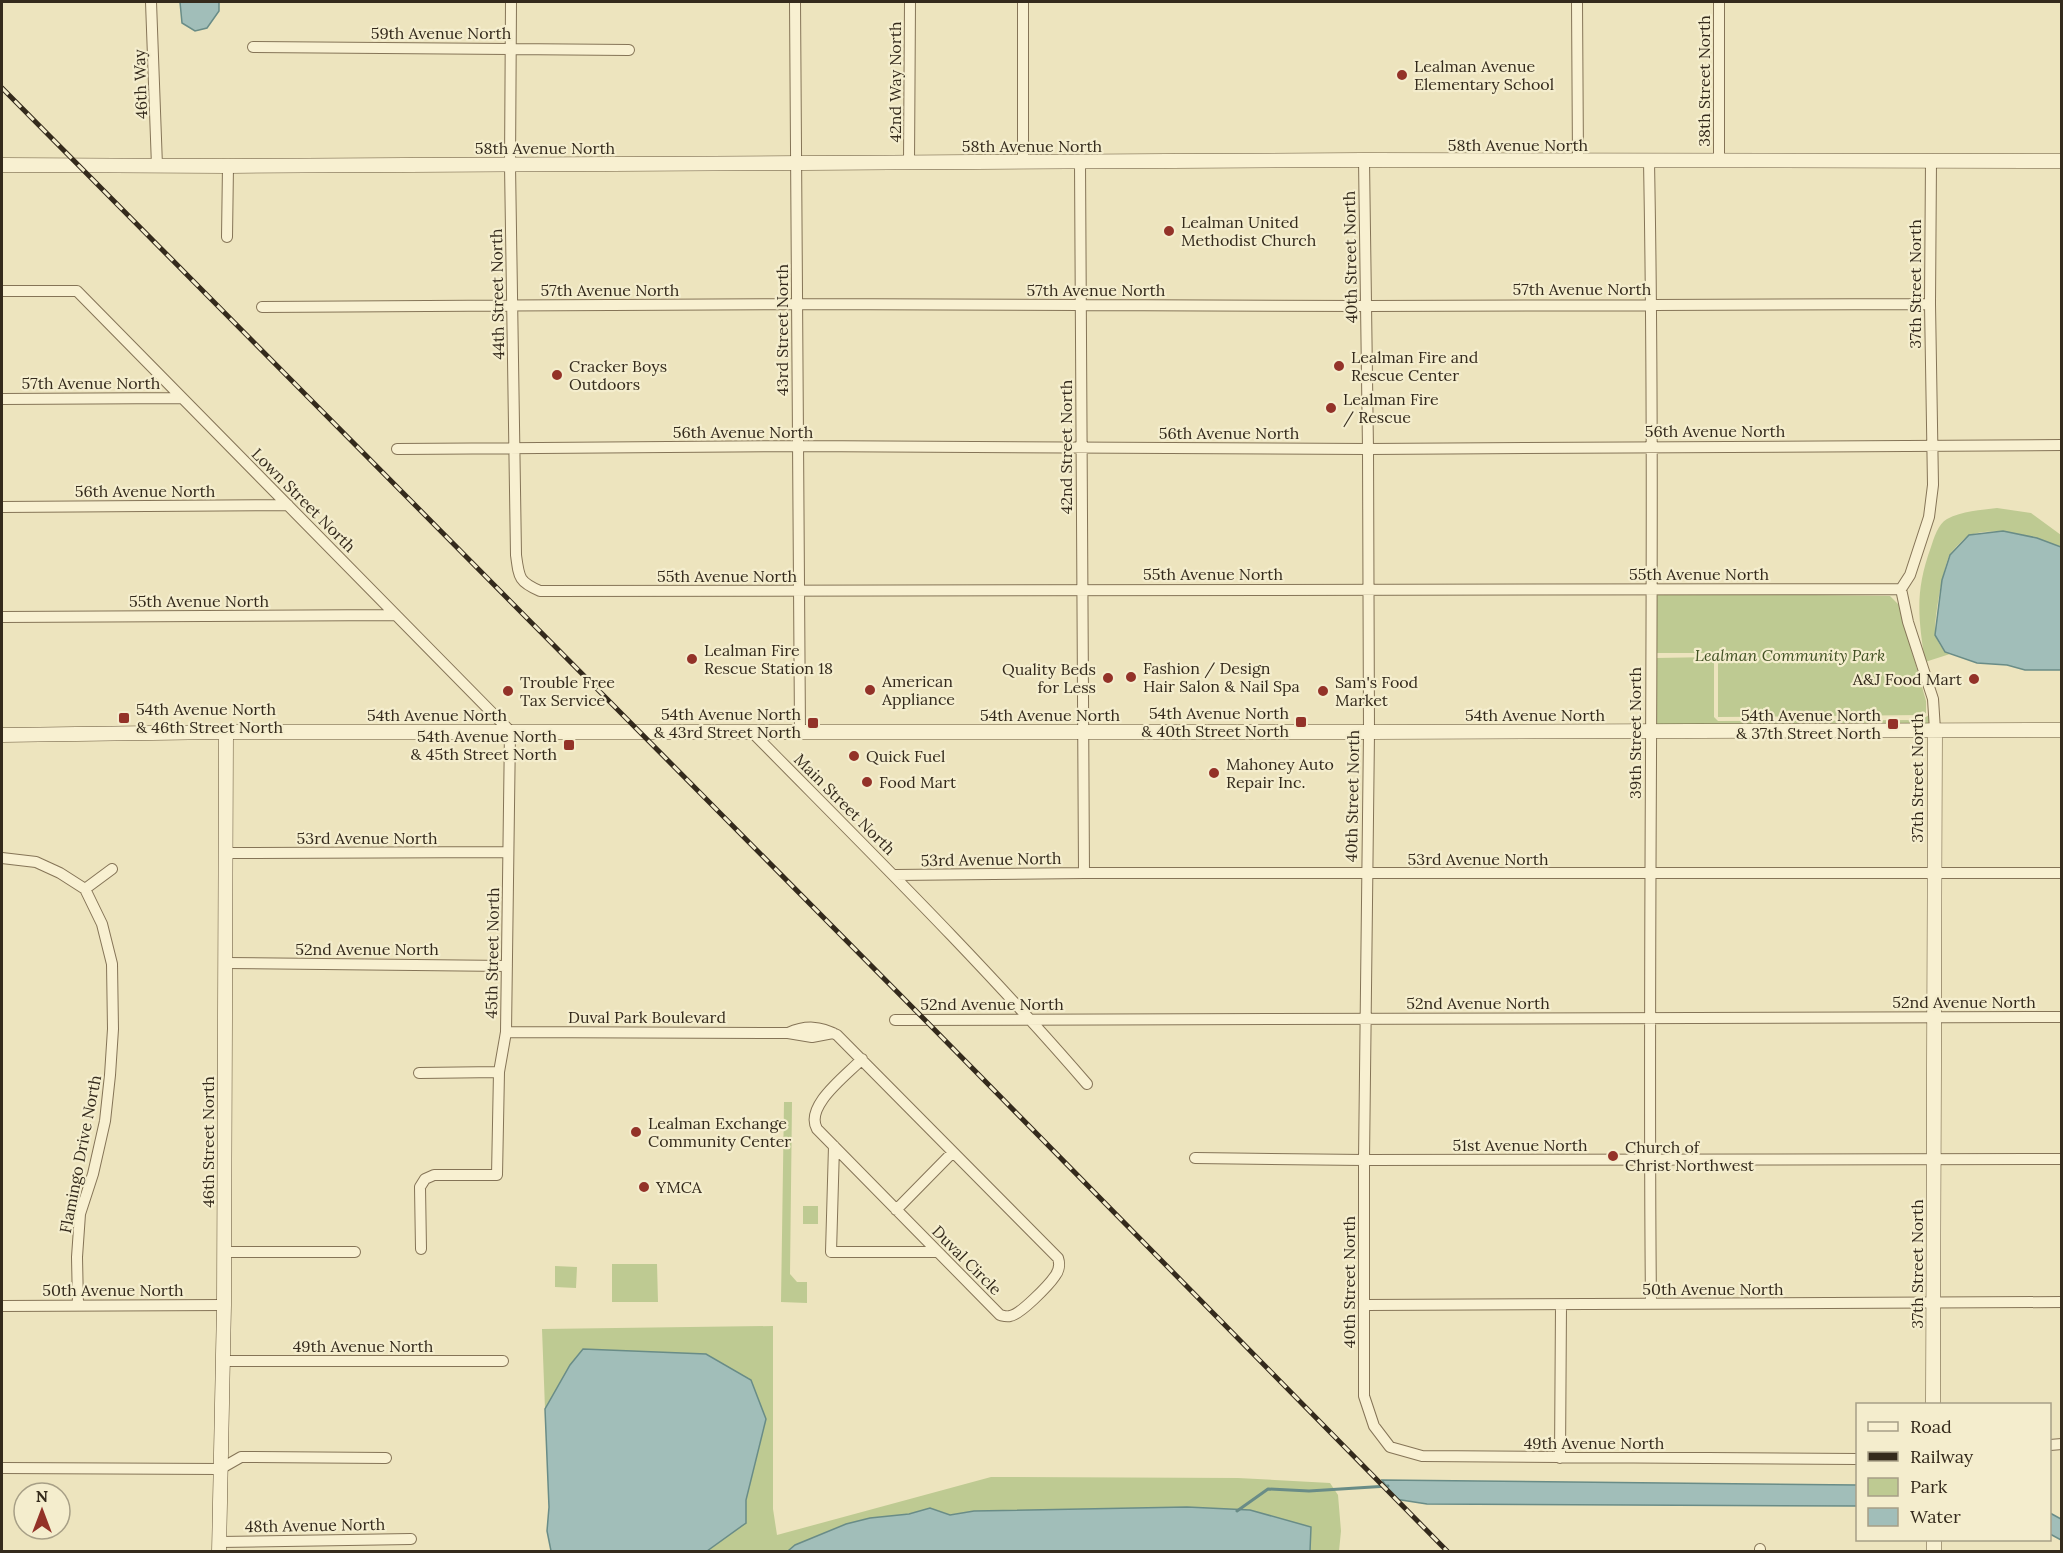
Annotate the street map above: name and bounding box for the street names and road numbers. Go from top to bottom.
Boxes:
street label: 38th Street North [1694,15,1714,147]
street label: 42nd Way North [885,21,905,143]
street label: 59th Avenue North [371,23,512,43]
street label: 46th Way [129,48,151,119]
street label: 58th Avenue North [1448,135,1589,155]
street label: 58th Avenue North [962,136,1103,156]
street label: 58th Avenue North [475,138,616,158]
street label: 40th Street North [1339,190,1361,323]
street label: 37th Street North [1905,219,1925,349]
street label: 44th Street North [486,228,508,360]
street label: 43rd Street North [772,264,792,396]
street label: 57th Avenue North [1513,279,1652,299]
street label: 57th Avenue North [541,280,680,300]
street label: 57th Avenue North [1027,280,1166,300]
street label: 57th Avenue North [22,373,161,393]
street label: 42nd Street North [1056,379,1076,514]
street label: 56th Avenue North [1645,421,1786,441]
street label: 56th Avenue North [673,422,814,442]
street label: 56th Avenue North [1159,423,1300,443]
street label: Lown Street North [248,444,360,556]
street label: 56th Avenue North [75,481,216,501]
street label: 55th Avenue North [1143,564,1283,584]
street label: 55th Avenue North [1629,564,1769,584]
street label: 55th Avenue North [657,566,797,586]
street label: 55th Avenue North [129,591,269,611]
street label: 39th Street North [1625,667,1645,799]
street label: 54th Avenue North [367,705,507,725]
street label: 54th Avenue North [980,705,1120,725]
street label: 54th Avenue North [1465,705,1605,725]
street label: 37th Street North [1907,713,1927,843]
street label: 40th Street North [1341,729,1363,862]
street label: Main Street North [790,749,900,859]
street label: 53rd Avenue North [297,828,438,848]
street label: 53rd Avenue North [920,848,1062,870]
street label: 53rd Avenue North [1408,849,1549,869]
street label: 45th Street North [481,887,503,1019]
street label: 52nd Avenue North [295,939,439,959]
street label: 52nd Avenue North [1892,992,2036,1012]
street label: 52nd Avenue North [1406,993,1550,1013]
street label: 52nd Avenue North [920,994,1064,1014]
street label: Duval Park Boulevard [568,1007,726,1027]
street label: Flamingo Drive North [55,1073,105,1235]
street label: 46th Street North [198,1076,218,1208]
street label: 51st Avenue North [1452,1135,1588,1155]
street label: 37th Street North [1907,1199,1927,1329]
street label: 40th Street North [1339,1215,1359,1348]
street label: Duval Circle [928,1221,1006,1299]
street label: 50th Avenue North [1642,1279,1784,1299]
street label: 50th Avenue North [42,1280,184,1300]
street label: 49th Avenue North [293,1336,434,1356]
street label: 49th Avenue North [1524,1433,1665,1453]
street label: 48th Avenue North [245,1514,386,1536]

